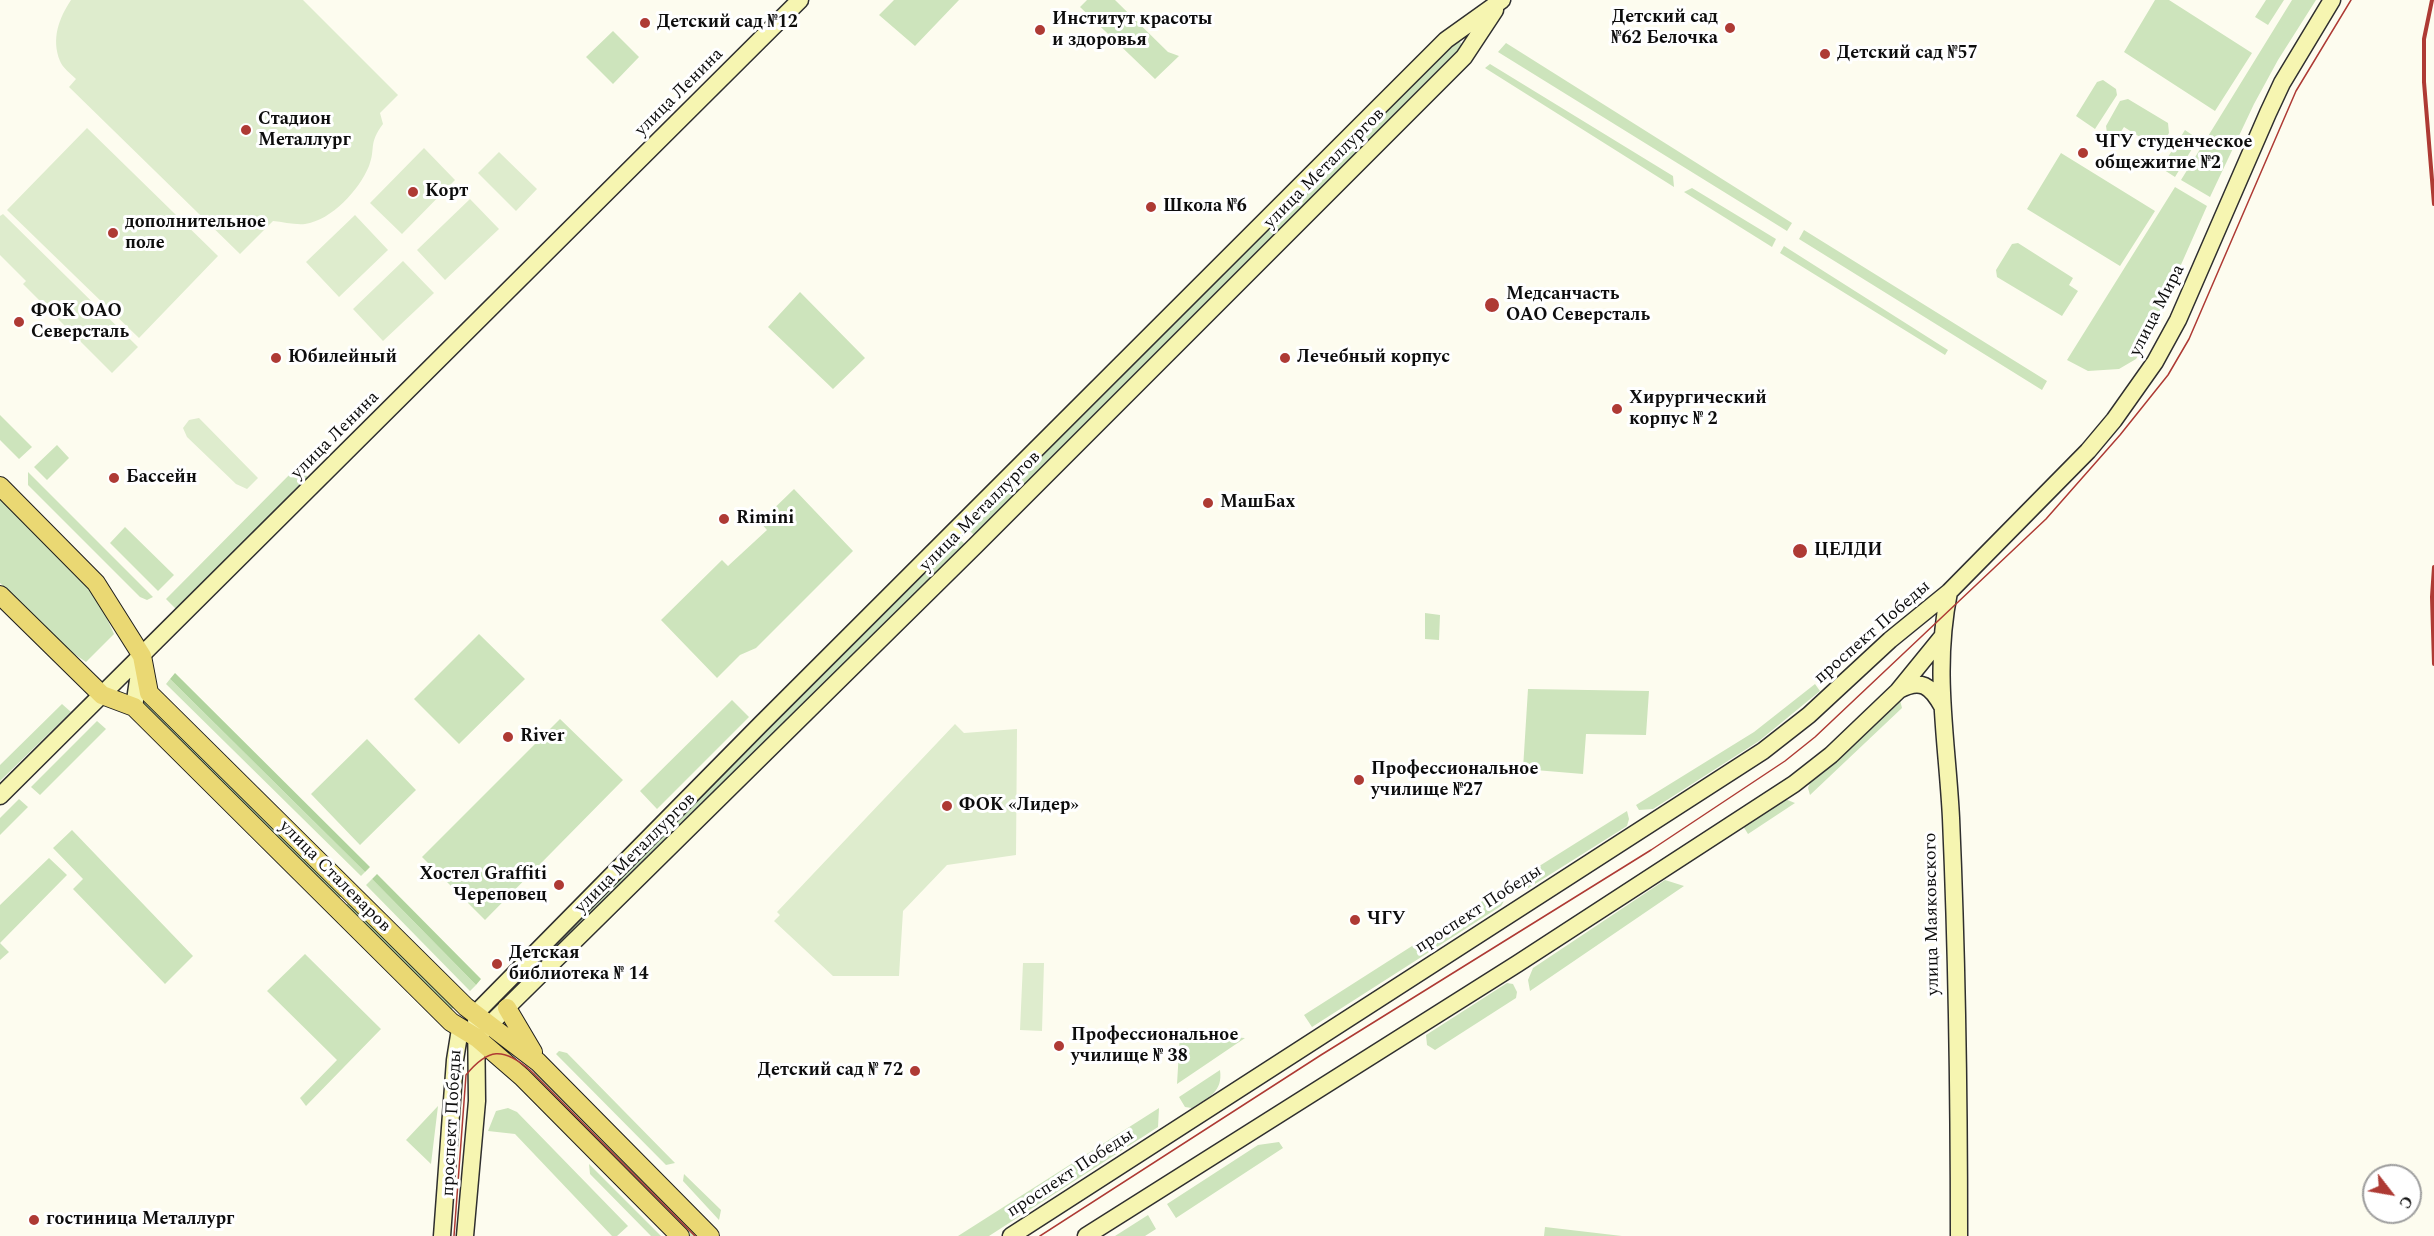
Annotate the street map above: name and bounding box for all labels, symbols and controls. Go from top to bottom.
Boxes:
place label: Детский сад №62 Белочка [1611,7,1718,50]
place label: Институт красоты и здоровья [1052,9,1212,52]
place label: Детский сад №12 [657,12,798,34]
marker: Детский сад №12 [638,16,652,30]
marker: Детский сад №62 Белочка [1723,21,1737,35]
marker: Институт красоты и здоровья [1033,23,1047,37]
place label: Детский сад №57 [1837,43,1978,65]
street label: улица Ленина [631,44,729,142]
marker: Детский сад №57 [1818,47,1832,61]
street label: улица Металлургов [1260,104,1390,234]
place label: Стадион Металлург [258,109,351,152]
marker: Стадион Металлург [239,123,253,137]
place label: ЧГУ студенческое общежитие №2 [2095,132,2252,174]
marker: ЧГУ студенческое общежитие №2 [2076,146,2090,160]
place label: Корт [425,181,468,203]
marker: Корт [406,185,420,199]
place label: Школа №6 [1163,196,1247,218]
marker: Школа №6 [1144,200,1158,214]
place label: дополнительное поле [125,212,266,254]
marker: дополнительное поле [106,226,120,240]
street label: улица Мира [2126,261,2190,361]
place label: Медсанчасть ОАО Северсталь [1506,284,1650,326]
marker: Медсанчасть ОАО Северсталь [1483,296,1501,314]
place label: ФОК ОАО Северсталь [31,301,129,344]
marker: ФОК ОАО Северсталь [12,315,26,329]
place label: Юбилейный [288,347,397,369]
place label: Лечебный корпус [1297,347,1450,369]
marker: Юбилейный [269,351,283,365]
marker: Лечебный корпус [1278,351,1292,365]
street label: улица Ленина [287,387,385,485]
place label: Хирургический корпус № 2 [1629,388,1767,430]
marker: Хирургический корпус № 2 [1610,402,1624,416]
street label: улица Металлургов [916,447,1046,577]
place label: Бассейн [126,467,197,489]
marker: Бассейн [107,471,121,485]
place label: МашБах [1220,492,1295,514]
marker: МашБах [1201,496,1215,510]
place label: Rimini [736,508,794,530]
marker: Rimini [717,512,731,526]
place label: ЦЕЛДИ [1814,540,1883,562]
marker: ЦЕЛДИ [1791,542,1809,560]
street label: проспект Победы [1810,577,1936,689]
place label: River [520,726,564,748]
marker: River [501,730,515,744]
place label: Профессиональное училище №27 [1371,759,1538,802]
marker: Профессиональное училище №27 [1352,773,1366,787]
street label: улица Металлургов [571,789,701,919]
place label: ФОК «Лидер» [959,795,1079,817]
marker: ФОК «Лидер» [940,799,954,813]
street label: улица Сталеваров [274,817,394,937]
street label: улица Маяковского [1921,832,1945,996]
street label: проспект Победы [1411,861,1547,959]
place label: Хостел Graffiti Череповец [419,864,547,906]
marker: Хостел Graffiti Череповец [552,878,566,892]
place label: ЧГУ [1367,909,1405,931]
marker: ЧГУ [1348,913,1362,927]
place label: Детская библиотека № 14 [509,943,649,986]
marker: Детская библиотека № 14 [490,957,504,971]
place label: Профессиональное училище № 38 [1071,1025,1238,1068]
marker: Профессиональное училище № 38 [1052,1039,1066,1053]
street label: проспект Победы [438,1049,468,1197]
place label: Детский сад № 72 [758,1060,903,1082]
marker: Детский сад № 72 [908,1064,922,1078]
street label: проспект Победы [1003,1125,1139,1223]
north arrow [2362,1164,2422,1224]
text: С [2392,1191,2419,1213]
place label: гостиница Металлург [46,1209,234,1231]
marker: гостиница Металлург [27,1213,41,1227]

